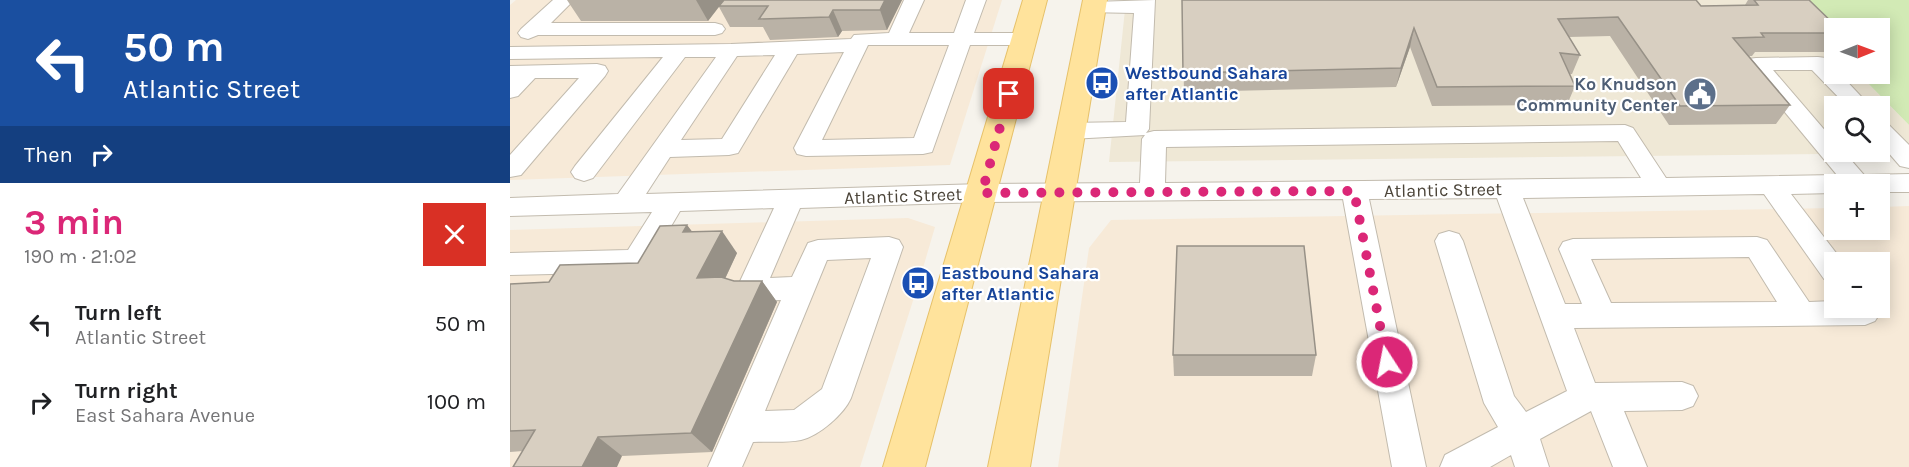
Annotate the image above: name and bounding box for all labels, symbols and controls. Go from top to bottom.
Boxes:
north arrow [1824,18,1890,84]
map controls [1824,18,1890,318]
text: 50 m [123,22,225,72]
icon: left [24,24,102,102]
place label: Westbound Sahara after Atlantic [1125,62,1288,105]
bus stop icon: Westbound Sahara after Atlantic [1084,65,1120,101]
pin [983,68,1034,119]
text: Atlantic Street [123,73,300,105]
place label: Ko Knudson Community Center [1516,73,1677,116]
public building icon: Ko Knudson Community Center [1682,76,1718,112]
icon: arrive [992,77,1025,110]
button: search [1824,96,1890,162]
icon: right [85,138,118,171]
text: Then [24,142,73,168]
button: + [1824,174,1890,240]
street label: Atlantic Street [1384,178,1502,202]
street label: Atlantic Street [844,183,963,209]
text: 3 min [24,201,124,243]
button: close [423,203,486,266]
text: 190 m · 21:02 [24,245,137,268]
button: − [1824,252,1890,318]
place label: Eastbound Sahara after Atlantic [941,262,1099,305]
bus stop icon: Eastbound Sahara after Atlantic [900,265,936,301]
text: Turn left [75,300,162,326]
icon: left [24,308,57,341]
text: 50 m [435,311,486,337]
text: Atlantic Street [75,326,206,349]
position arrow [1355,330,1419,394]
text: Turn right [75,378,178,404]
icon: right [24,386,57,419]
text: 100 m [427,389,486,415]
text: East Sahara Avenue [75,404,255,427]

